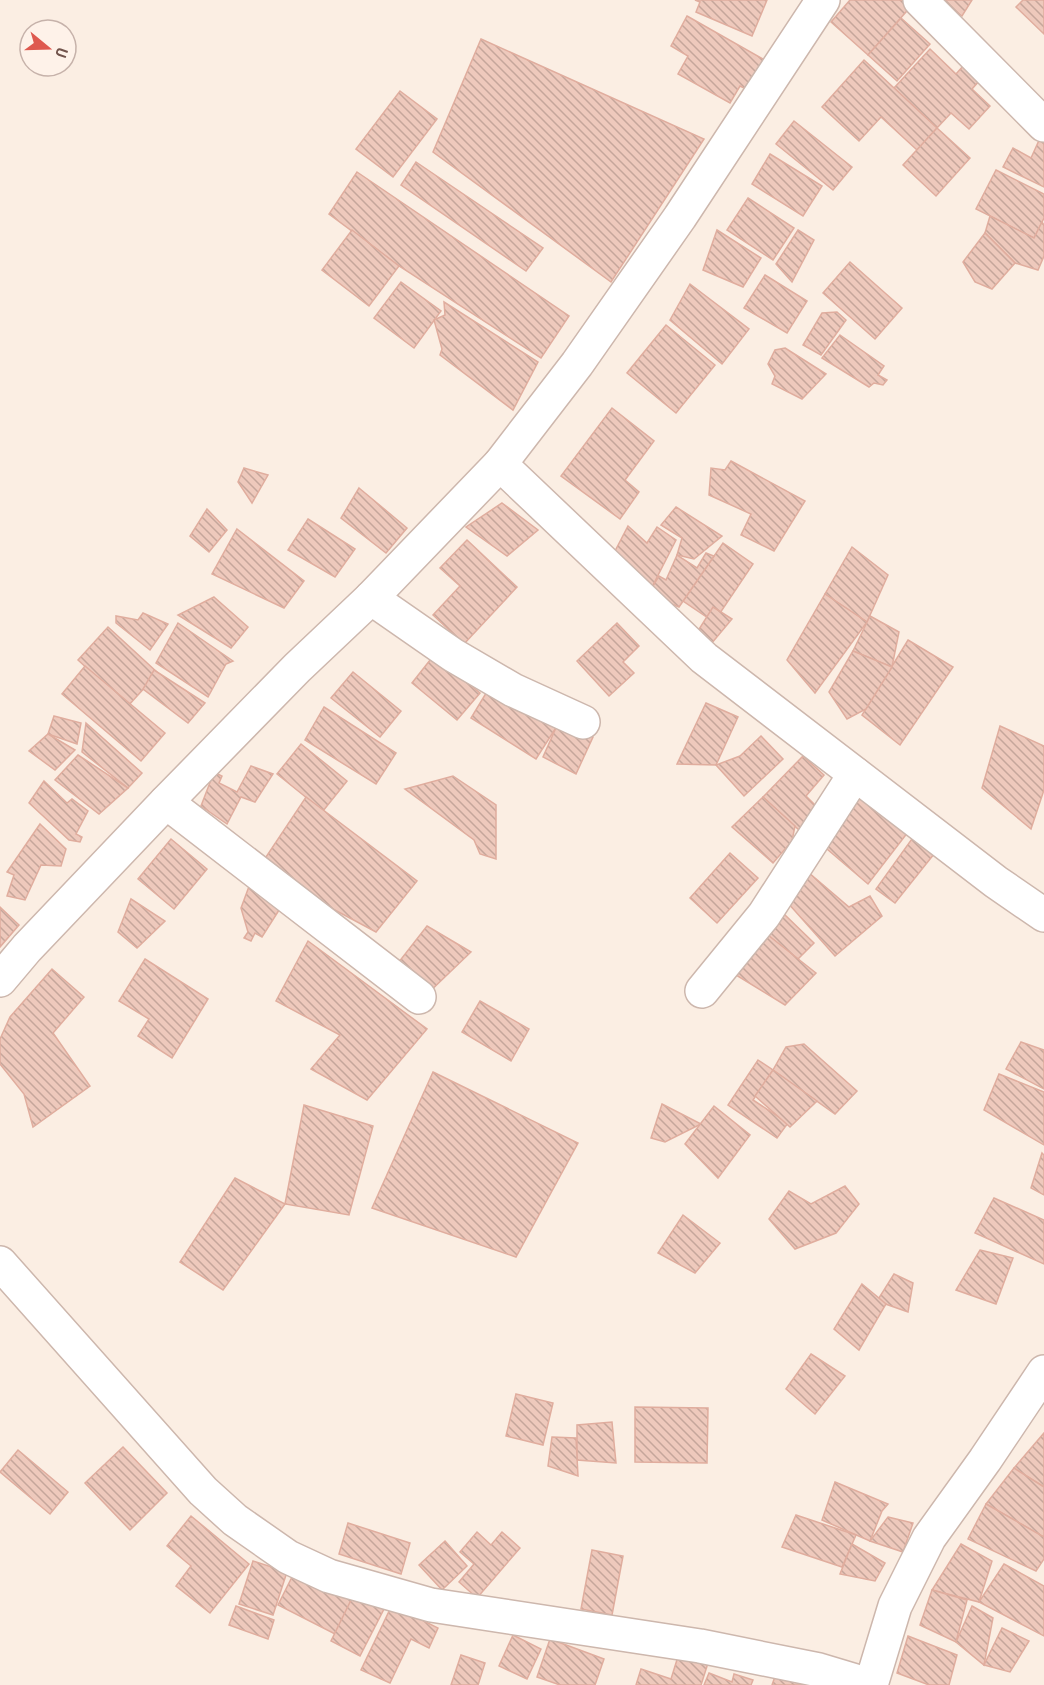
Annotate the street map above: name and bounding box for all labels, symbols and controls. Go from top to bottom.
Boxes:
north arrow [18,18,78,78]
text: U [50,45,74,61]

